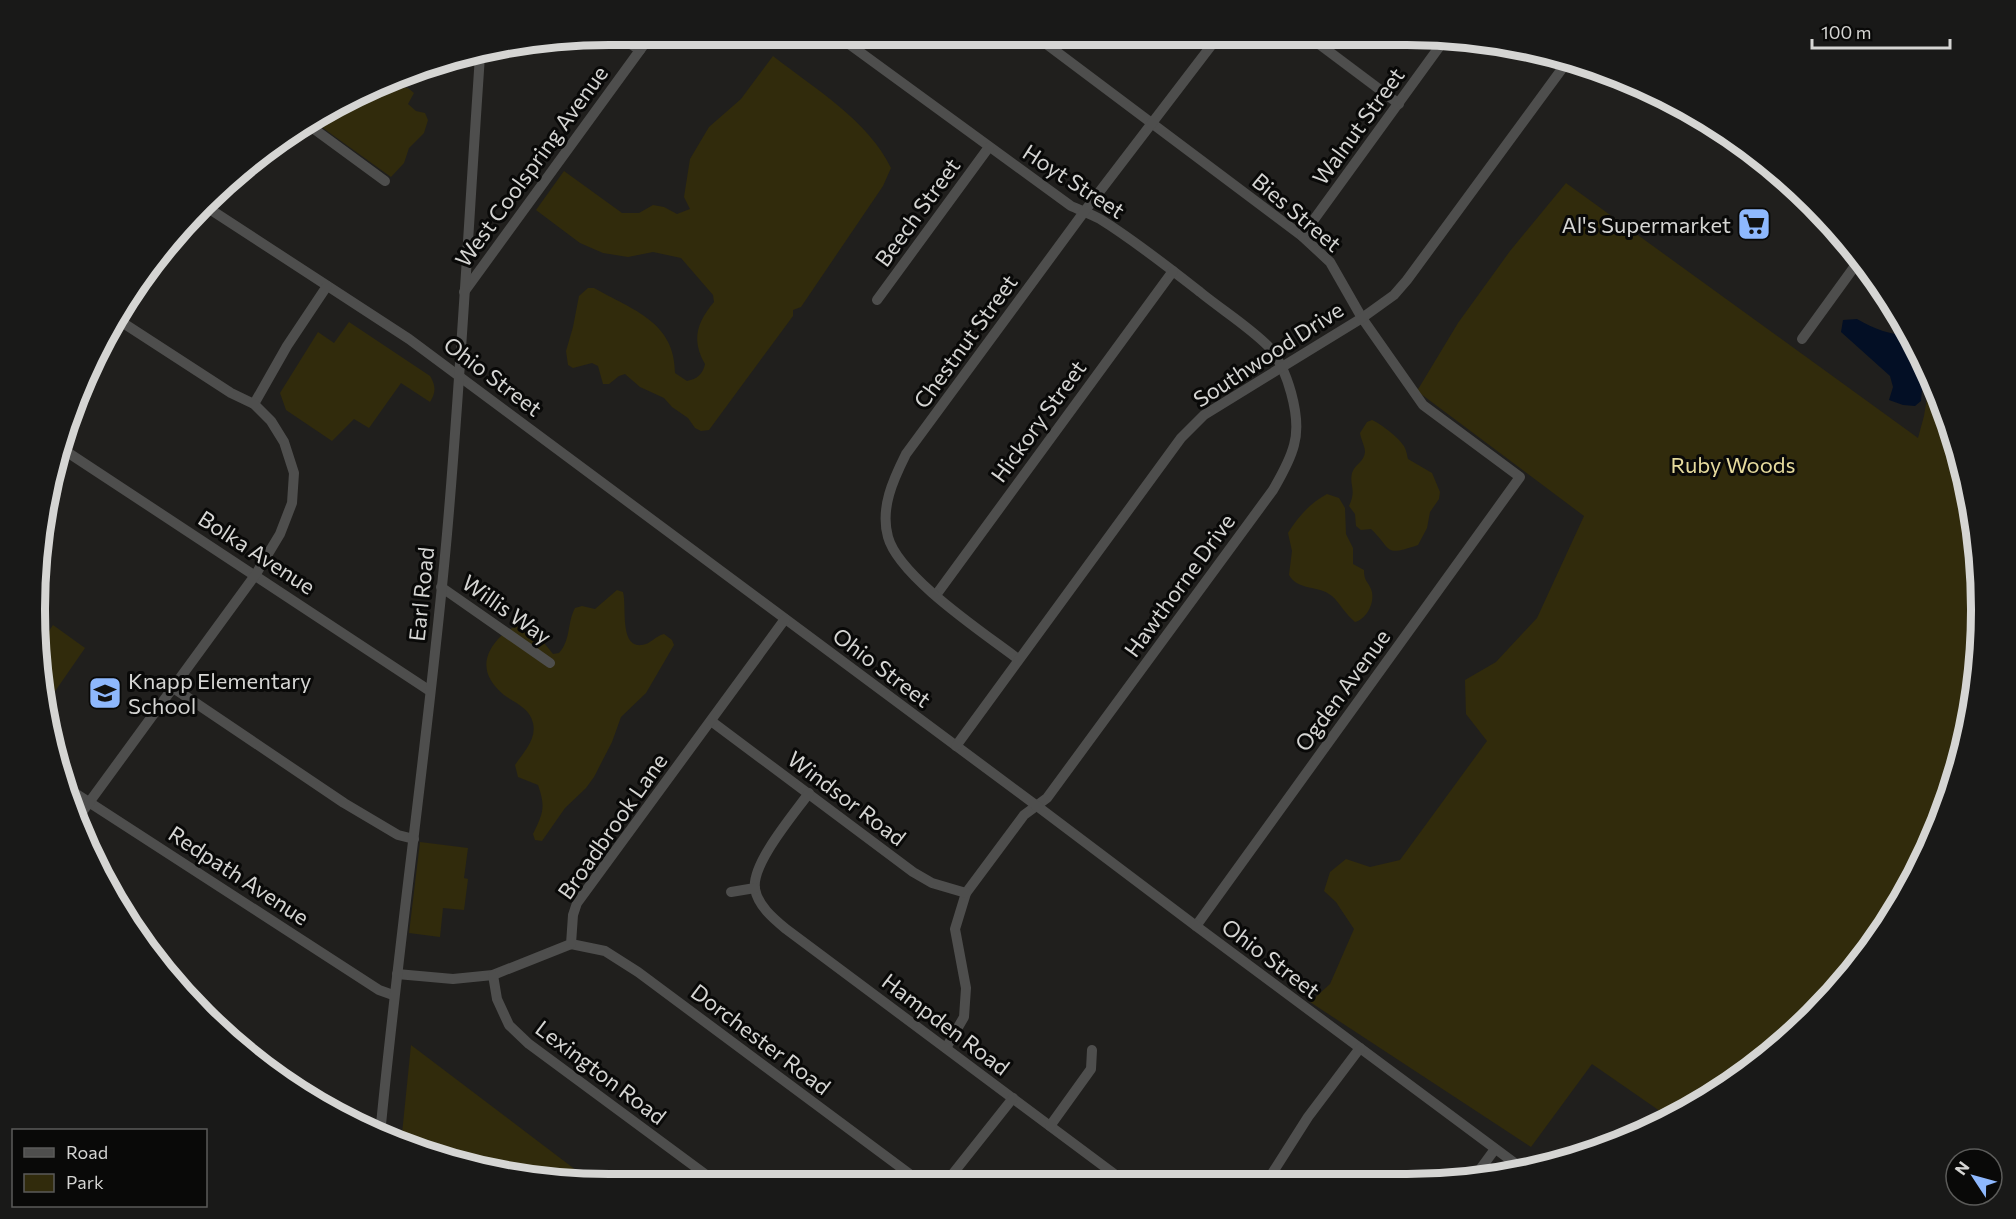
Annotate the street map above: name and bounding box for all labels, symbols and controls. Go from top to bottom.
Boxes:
scale bar [1812,12,1950,50]
text: 100 m [1821,21,1871,43]
street label: West Coolspring Avenue [449,60,613,272]
street label: Walnut Street [1306,62,1410,190]
street label: Hoyt Street [1018,138,1130,224]
street label: Beech Street [869,153,965,271]
street label: Bies Street [1247,167,1347,257]
supermarket icon: Al's Supermarket [1736,206,1772,242]
place label: Al's Supermarket [1562,211,1731,238]
street label: Chestnut Street [907,269,1023,413]
street label: Southwood Drive [1188,295,1348,413]
street label: Ohio Street [439,330,547,422]
street label: Hickory Street [985,355,1091,487]
park label: Ruby Woods [1670,451,1796,478]
street label: Bolka Avenue [193,504,321,600]
street label: Hawthorne Drive [1118,508,1240,662]
street label: Earl Road [403,546,439,642]
street label: Willis Way [457,568,557,650]
street label: Ohio Street [828,621,936,713]
street label: Ogden Avenue [1289,624,1395,756]
place label: Knapp Elementary School [128,667,311,719]
school or university icon: Knapp Elementary School [87,675,123,711]
street label: Windsor Road [783,745,911,851]
street label: Broadbrook Lane [552,748,672,904]
street label: Redpath Avenue [164,820,314,930]
street label: Ohio Street [1217,912,1325,1004]
street label: Hampden Road [877,967,1015,1081]
street label: Dorchester Road [686,978,836,1100]
street label: Lexington Road [530,1014,672,1130]
legend [12,1129,207,1207]
text: Road [66,1141,108,1163]
north arrow [1944,1147,2004,1207]
text: N [1950,1157,1973,1178]
text: Park [66,1171,104,1193]

